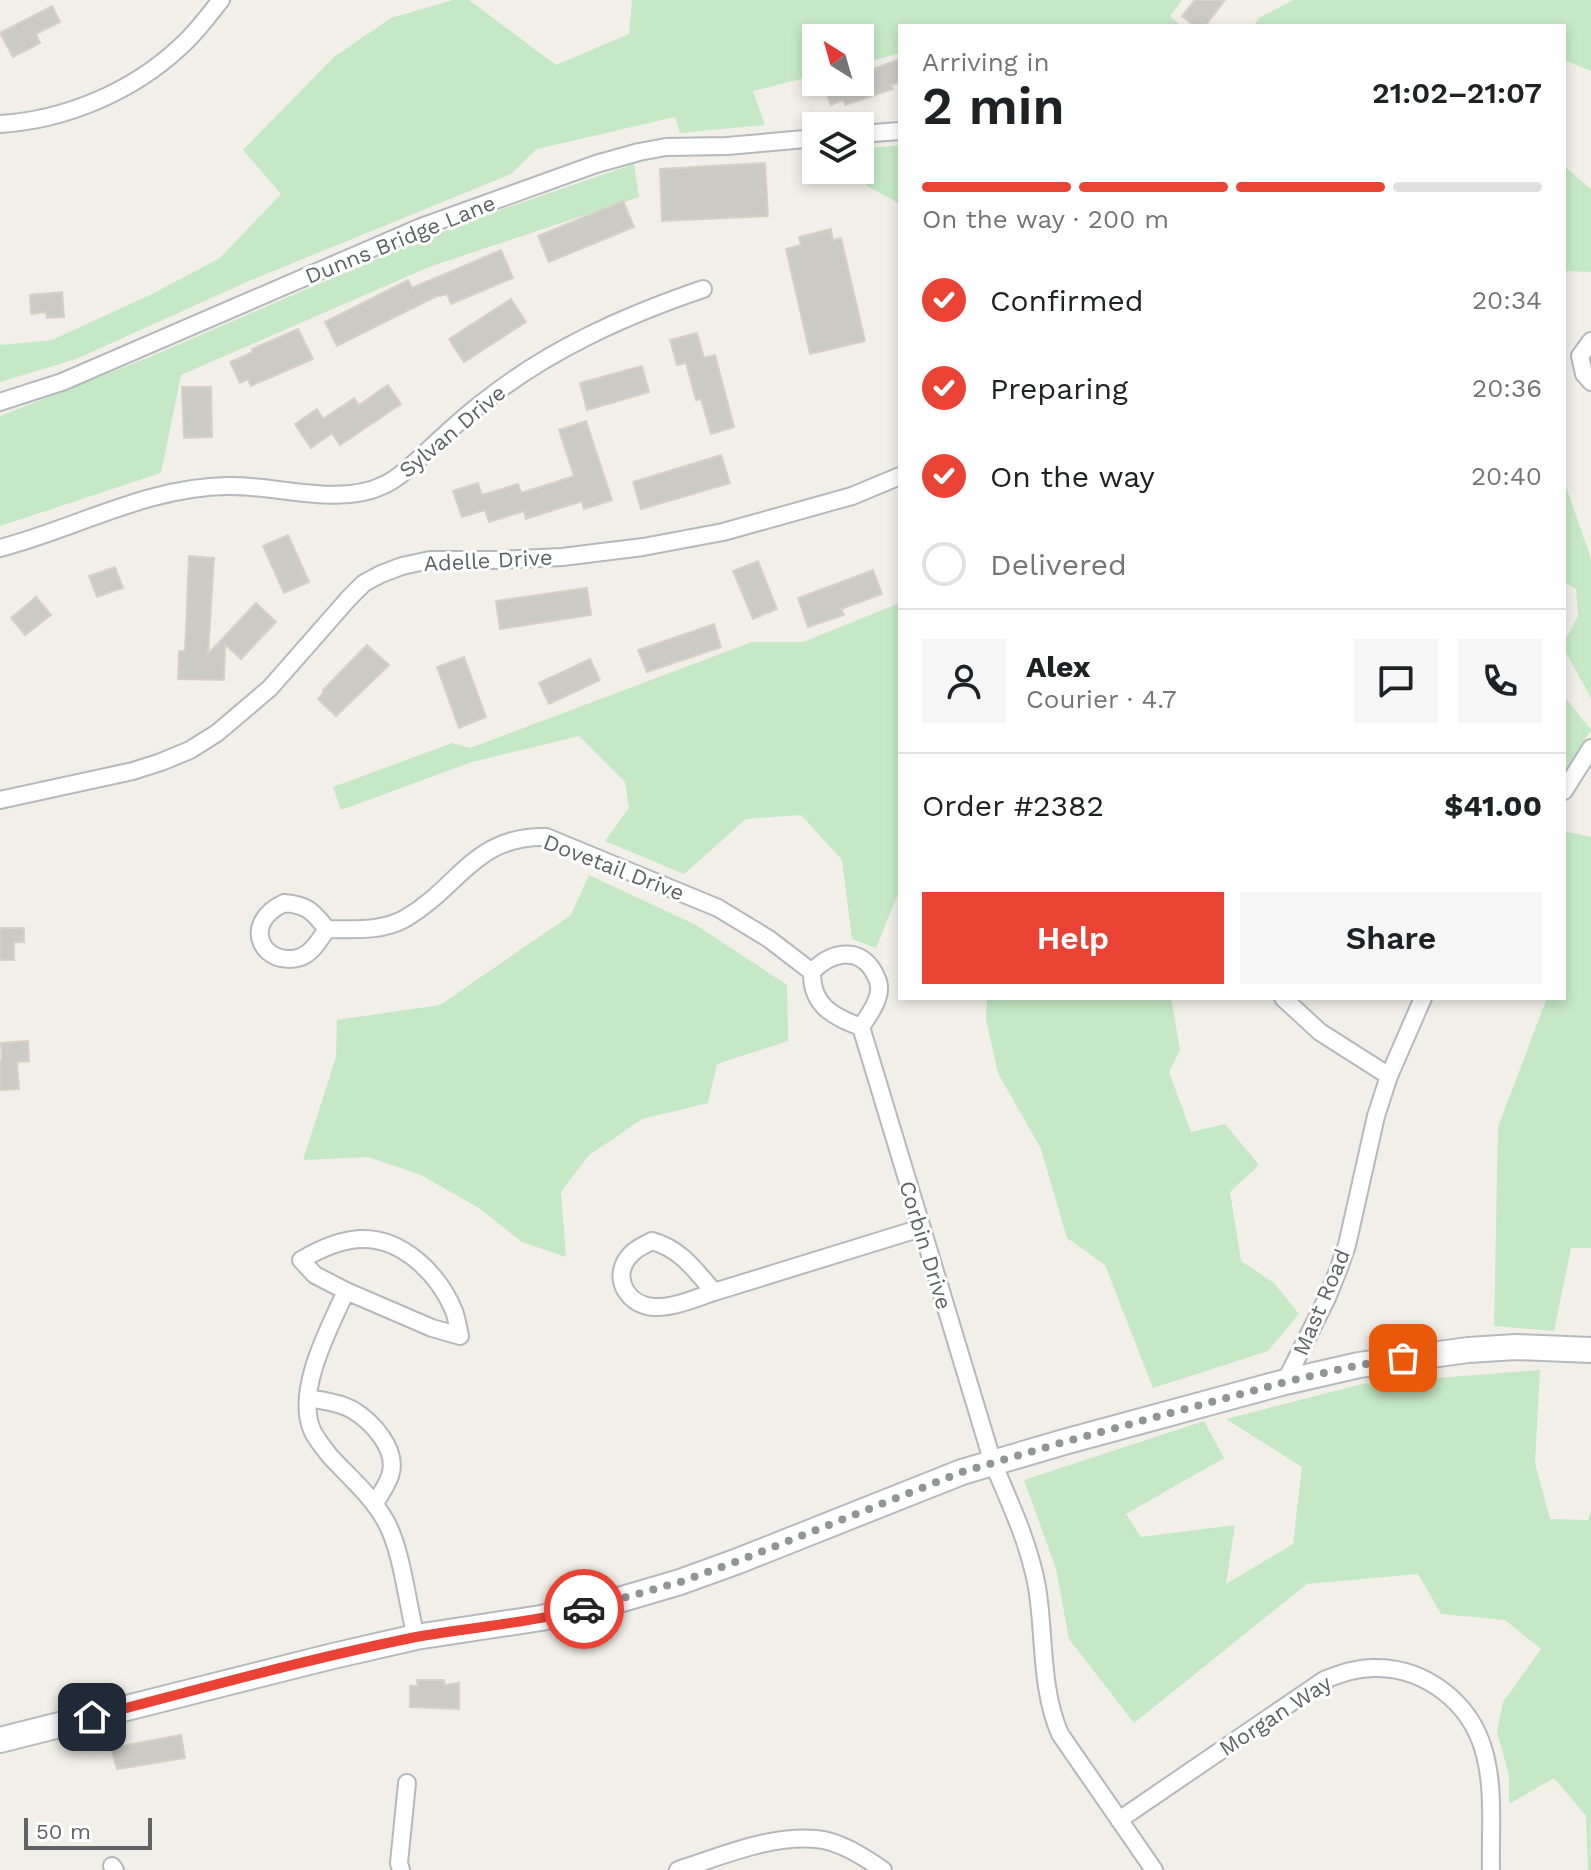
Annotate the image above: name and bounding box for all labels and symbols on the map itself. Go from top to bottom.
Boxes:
north arrow [802,24,874,96]
street label: Dunns Bridge Lane [302,190,499,289]
street label: Sylvan Drive [394,380,510,483]
street label: Adelle Drive [423,545,553,576]
street label: Dovetail Drive [540,829,688,906]
street label: Corbin Drive [894,1178,957,1312]
street label: Mast Road [1288,1245,1355,1359]
pin [1369,1324,1437,1392]
courier [544,1569,624,1649]
street label: Morgan Way [1215,1670,1336,1761]
pin [58,1683,126,1751]
scale bar [24,1814,152,1850]

